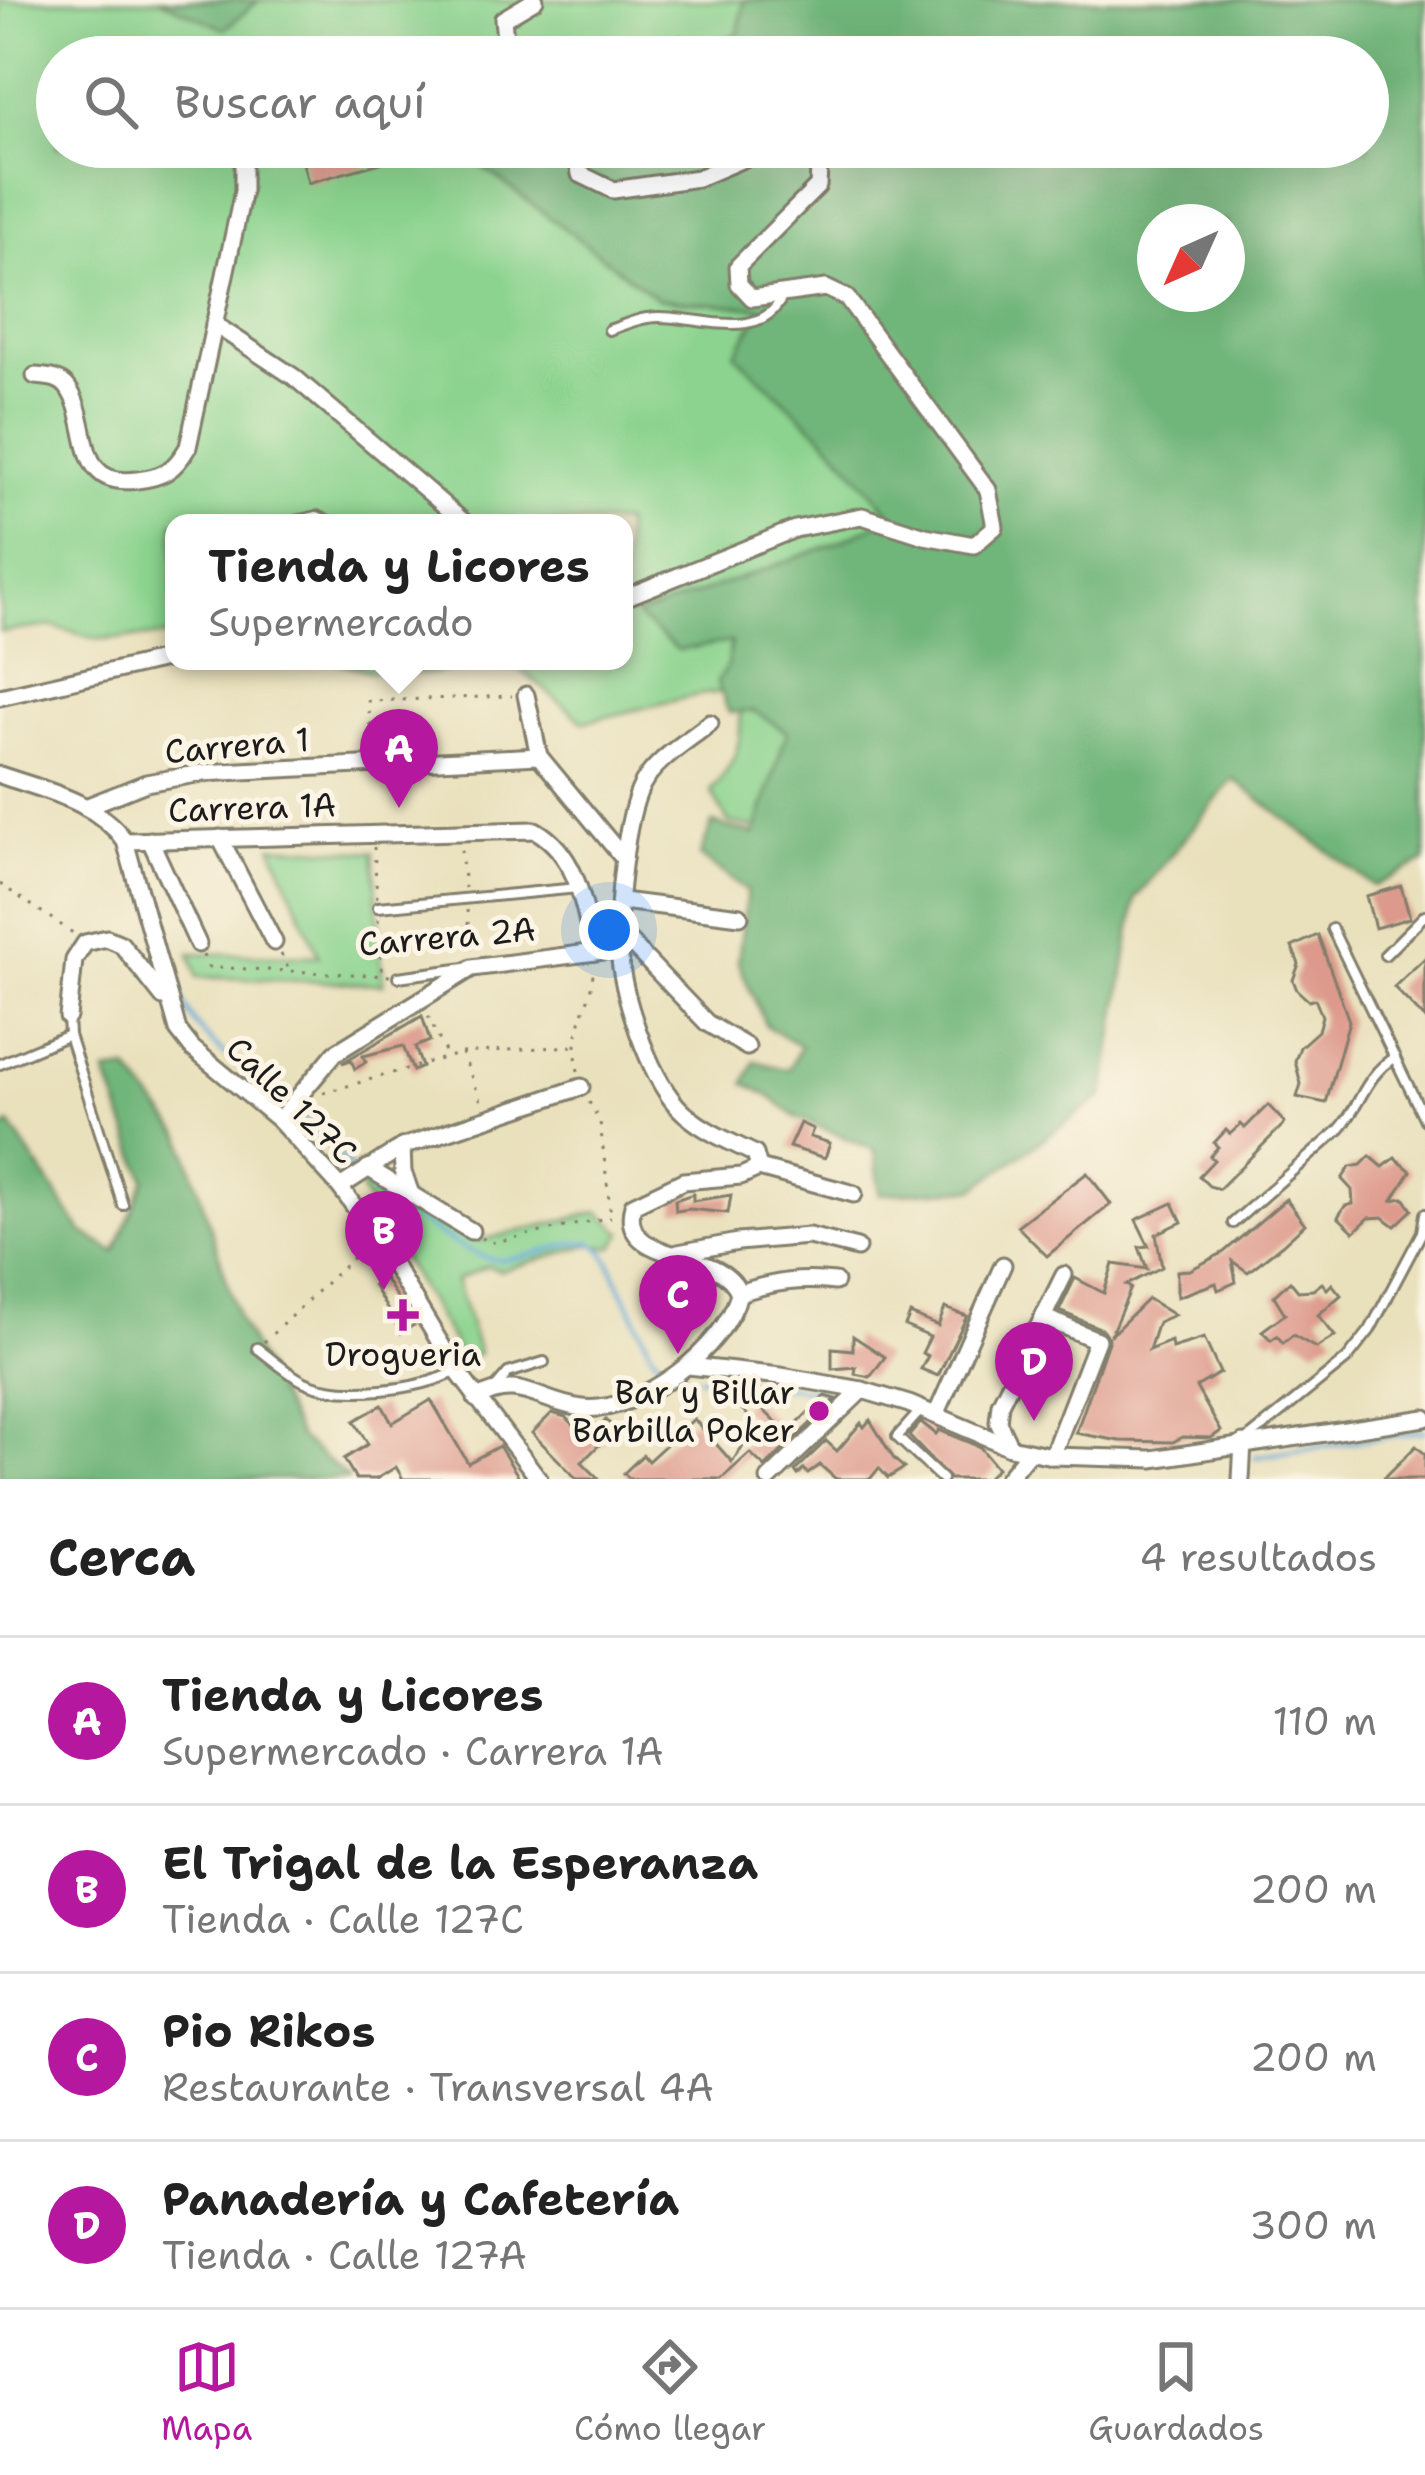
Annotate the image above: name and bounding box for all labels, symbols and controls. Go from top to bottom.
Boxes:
search box [36,36,1389,168]
icon: search [78,69,144,135]
text: Buscar aquí [174,72,426,132]
north arrow [1137,204,1245,312]
popup [165,514,633,670]
text: Tienda y Licores [208,536,590,596]
text: Supermercado [208,596,474,648]
pin: A [360,709,438,808]
street label: Carrera 1 [163,717,311,774]
street label: Carrera 1A [167,782,337,833]
your location [579,900,639,960]
street label: Carrera 2A [357,906,537,967]
street label: Calle 127C [216,1027,367,1174]
pin: B [345,1191,423,1290]
pin: C [639,1255,717,1354]
marker: Drogueria [390,1302,416,1328]
pin: D [995,1322,1073,1421]
place label: Drogueria [325,1332,481,1377]
place label: Bar y Billar Barbilla Poker [572,1370,795,1453]
marker: Bar y Billar Barbilla Poker [806,1398,832,1424]
text: Cerca [48,1523,195,1591]
text: 4 resultados [1139,1531,1377,1583]
text: Tienda y Licores [162,1665,543,1725]
text: A [72,1695,102,1747]
text: 110 m [1273,1695,1377,1747]
text: Supermercado · Carrera 1A [162,1725,664,1777]
text: El Trigal de la Esperanza [162,1833,758,1893]
text: B [75,1863,99,1915]
text: 200 m [1250,1863,1377,1915]
text: Tienda · Calle 127C [162,1893,524,1945]
text: Pio Rikos [162,2001,375,2061]
text: C [75,2031,99,2083]
text: 200 m [1250,2031,1377,2083]
text: Restaurante · Transversal 4A [162,2061,714,2113]
text: Panadería y Cafetería [162,2169,679,2229]
text: D [73,2199,101,2251]
text: 300 m [1249,2199,1377,2251]
text: Tienda · Calle 127A [162,2229,527,2281]
tab: Mapa [161,2334,252,2451]
tab: Cómo llegar [574,2334,766,2451]
tab: Guardados [1088,2334,1264,2451]

